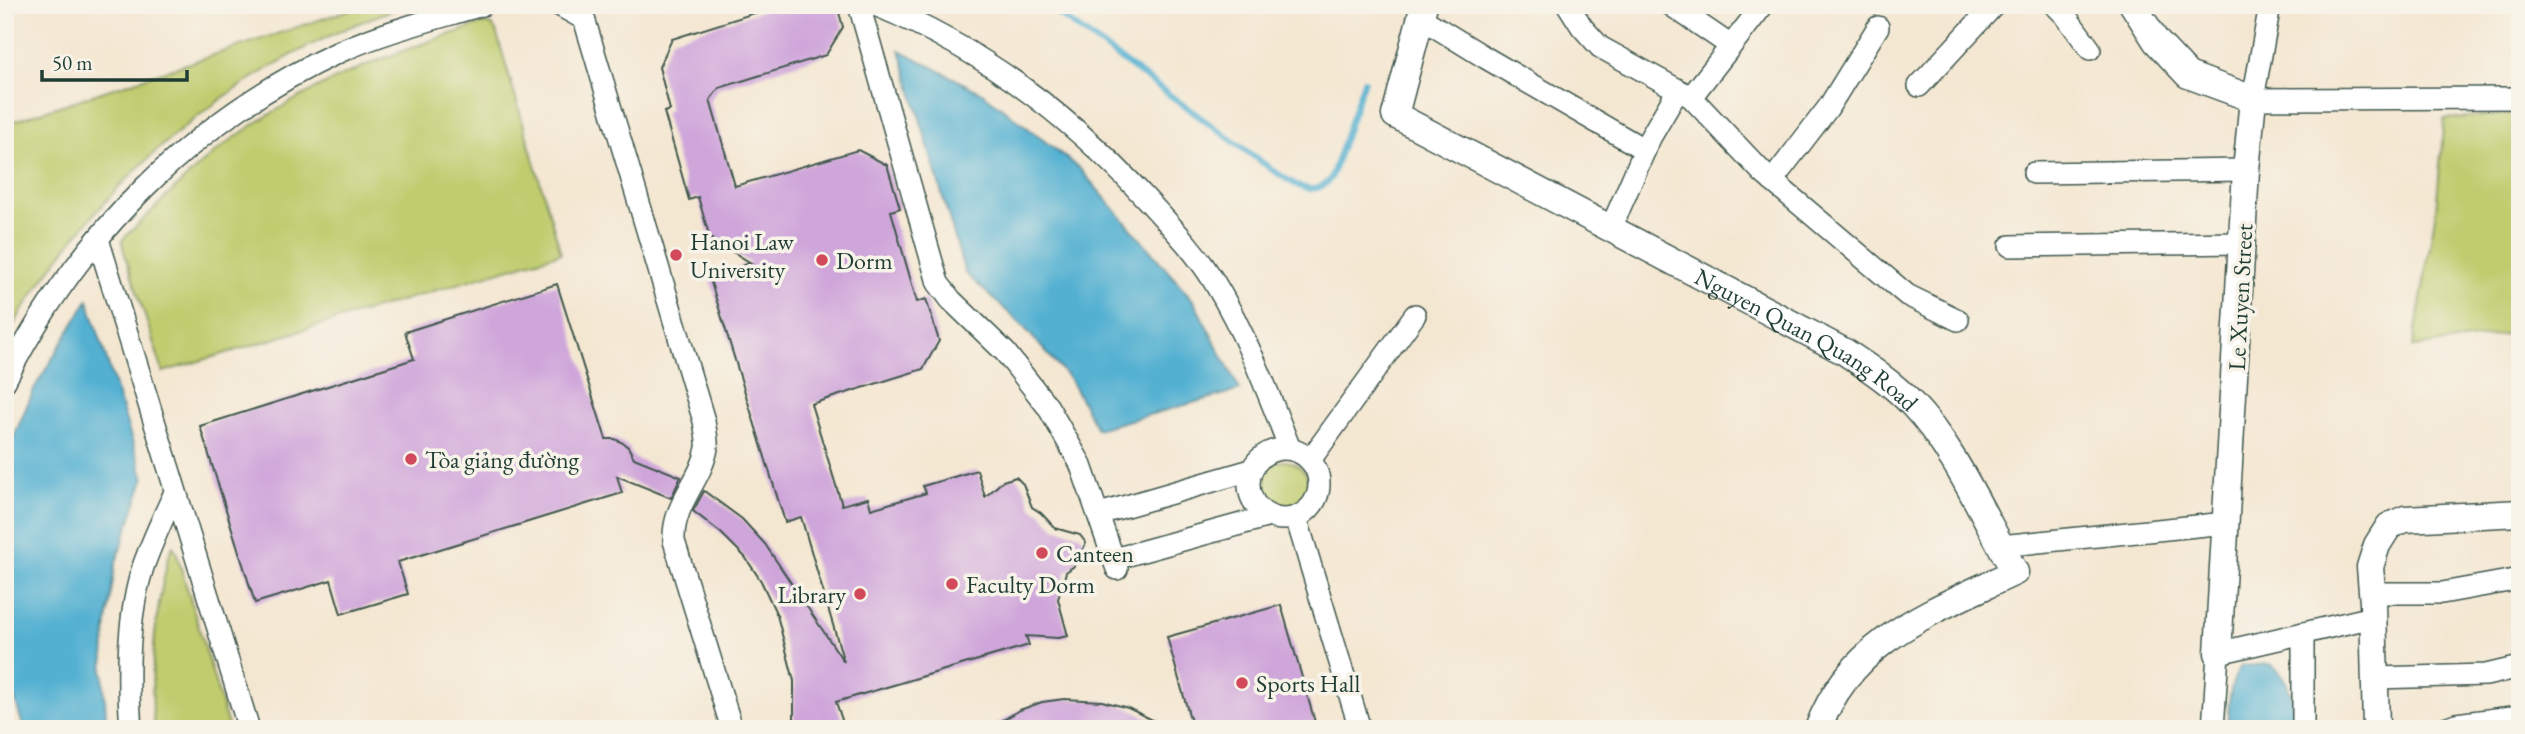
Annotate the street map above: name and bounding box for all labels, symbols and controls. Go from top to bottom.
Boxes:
scale bar [42,38,187,82]
text: 50 m [52,49,93,76]
street label: Le Xuyen Street [2221,222,2259,371]
place label: Hanoi Law University [690,226,794,285]
place label: Dorm [836,245,893,276]
marker: Hanoi Law University [668,247,684,263]
marker: Dorm [814,252,830,268]
street label: Nguyen Quan Quang Road [1690,260,1926,418]
place label: Tòa giảng đường [425,444,580,475]
marker: Tòa giảng đường [403,451,419,467]
place label: Canteen [1056,538,1134,569]
marker: Canteen [1034,545,1050,561]
place label: Faculty Dorm [966,569,1095,600]
marker: Faculty Dorm [944,576,960,592]
place label: Library [778,579,846,610]
marker: Library [852,586,868,602]
place label: Sports Hall [1256,668,1360,699]
marker: Sports Hall [1234,675,1250,691]

